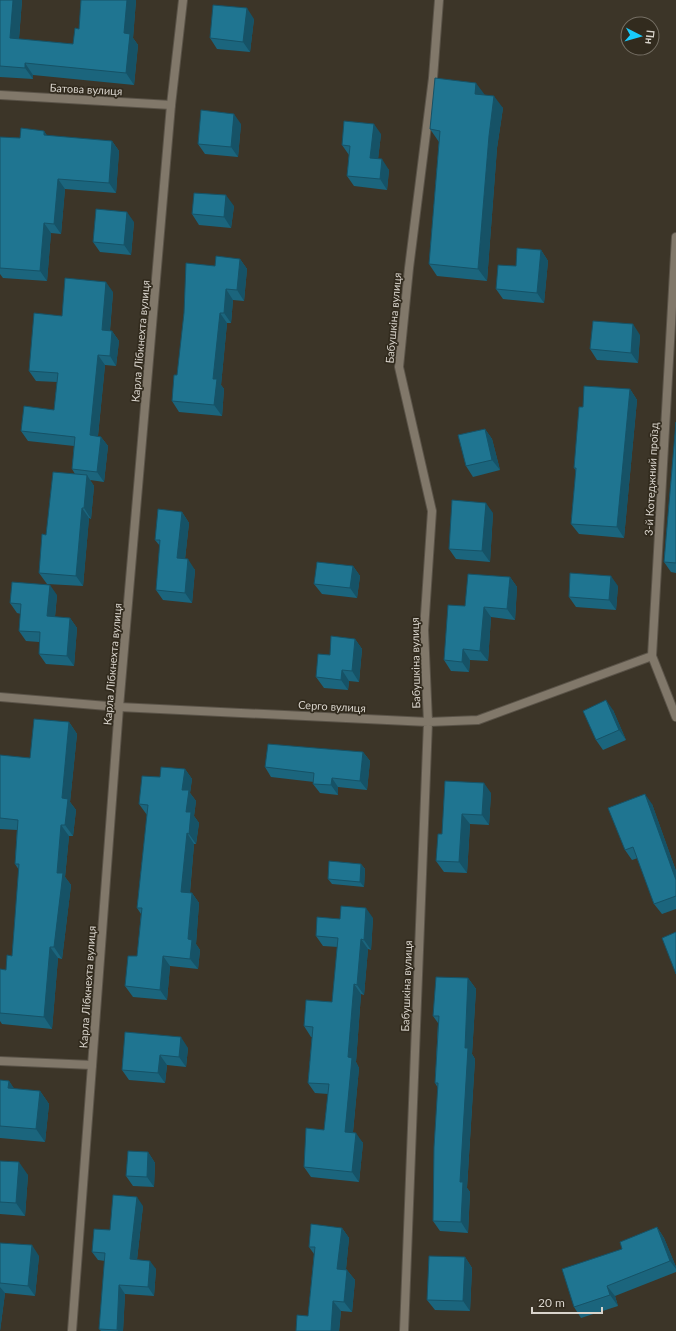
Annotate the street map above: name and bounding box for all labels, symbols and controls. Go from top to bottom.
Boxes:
north arrow [620,16,660,56]
text: Пн [643,29,658,45]
street label: Батова вулиця [49,81,123,97]
street label: Бабушкіна вулиця [383,272,403,364]
street label: Карла Лібкнехта вулиця [128,279,152,403]
street label: 3-й Котеджний проїзд [642,422,660,536]
street label: Карла Лібкнехта вулиця [100,602,124,726]
street label: Бабушкіна вулиця [408,617,422,709]
street label: Серго вулиця [298,698,366,714]
street label: Карла Лібкнехта вулиця [76,925,98,1049]
street label: Бабушкіна вулиця [398,940,414,1032]
scale bar [532,1289,602,1315]
text: 20 m [538,1295,565,1310]

